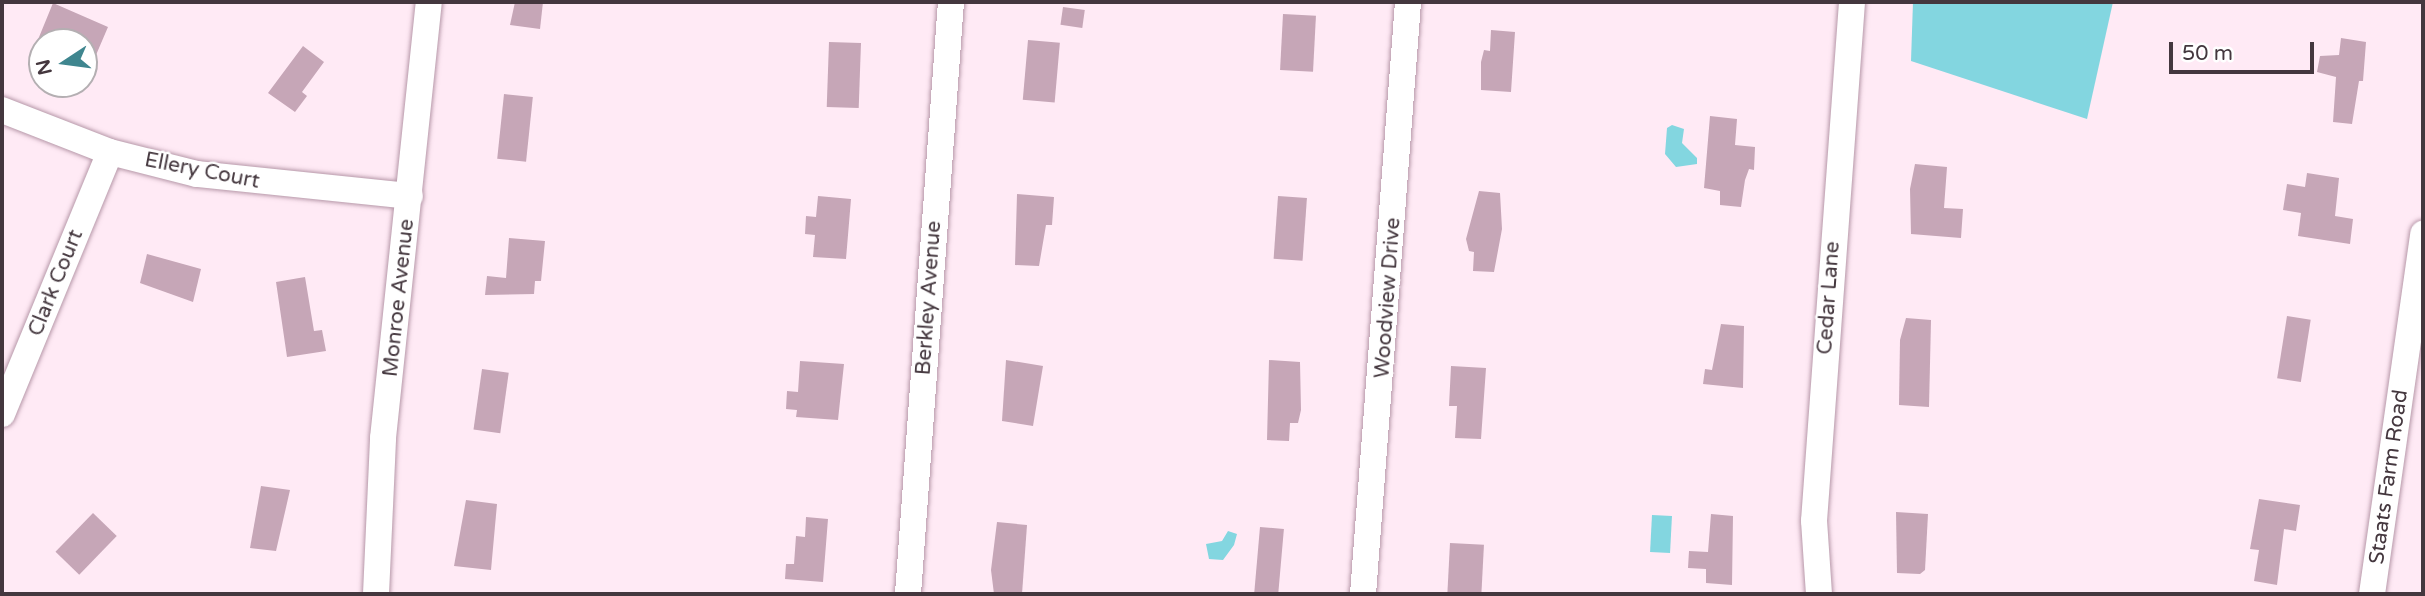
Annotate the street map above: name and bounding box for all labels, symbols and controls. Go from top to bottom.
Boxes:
north arrow [28,28,98,98]
scale bar [2173,28,2318,72]
text: 50 m [2182,41,2233,66]
text: N [32,57,57,77]
street label: Ellery Court [142,148,262,194]
street label: Woodview Drive [1370,217,1406,379]
street label: Monroe Avenue [378,218,420,378]
street label: Berkley Avenue [911,220,947,376]
street label: Clark Court [23,226,89,340]
street label: Cedar Lane [1812,241,1846,355]
street label: Staats Farm Road [2364,388,2414,566]

